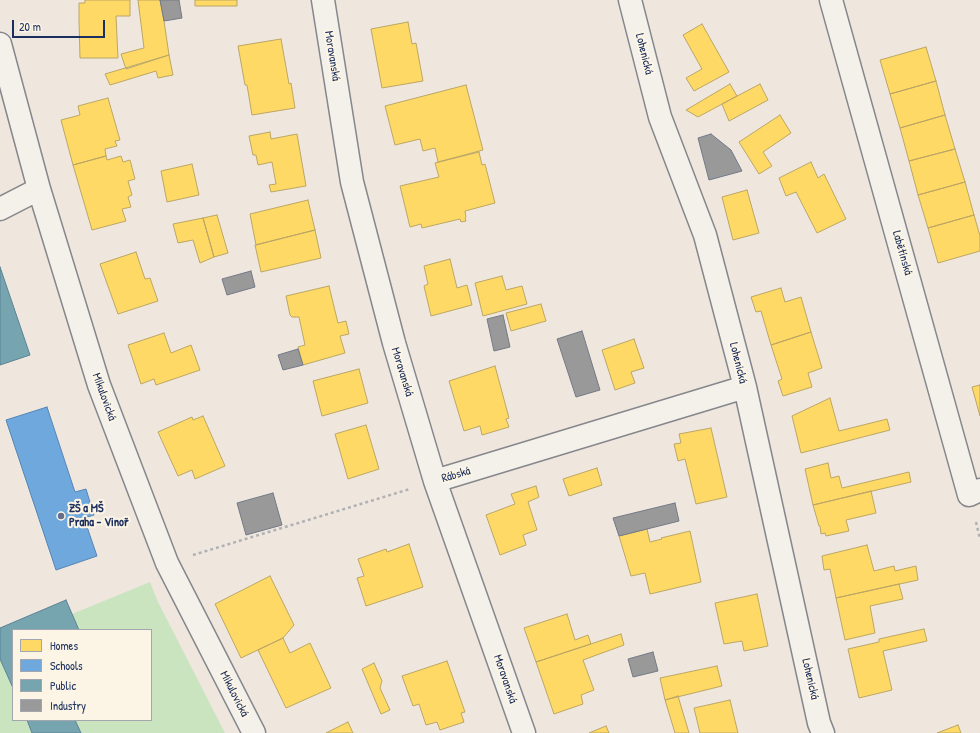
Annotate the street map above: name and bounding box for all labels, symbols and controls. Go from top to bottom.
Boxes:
scale bar [14,12,107,38]
text: 20 m [19,18,41,35]
street label: Moravanská [321,30,343,82]
street label: Lohenická [632,32,656,76]
street label: Labětínská [889,229,915,277]
street label: Lohenická [726,341,750,385]
street label: Moravanská [388,346,416,398]
street label: Mikulovická [89,371,119,423]
street label: Rábská [440,464,472,486]
place label: ZŠ a MŠ Praha - Vinoř [69,502,129,530]
marker: ZŠ a MŠ Praha - Vinoř [56,511,66,521]
legend [12,629,152,721]
text: Homes [50,637,78,654]
street label: Moravanská [490,653,520,705]
text: Schools [50,657,83,674]
street label: Lohenická [798,657,822,701]
street label: Mikulovická [216,669,252,719]
text: Public [50,677,76,694]
text: Industry [50,697,86,714]

